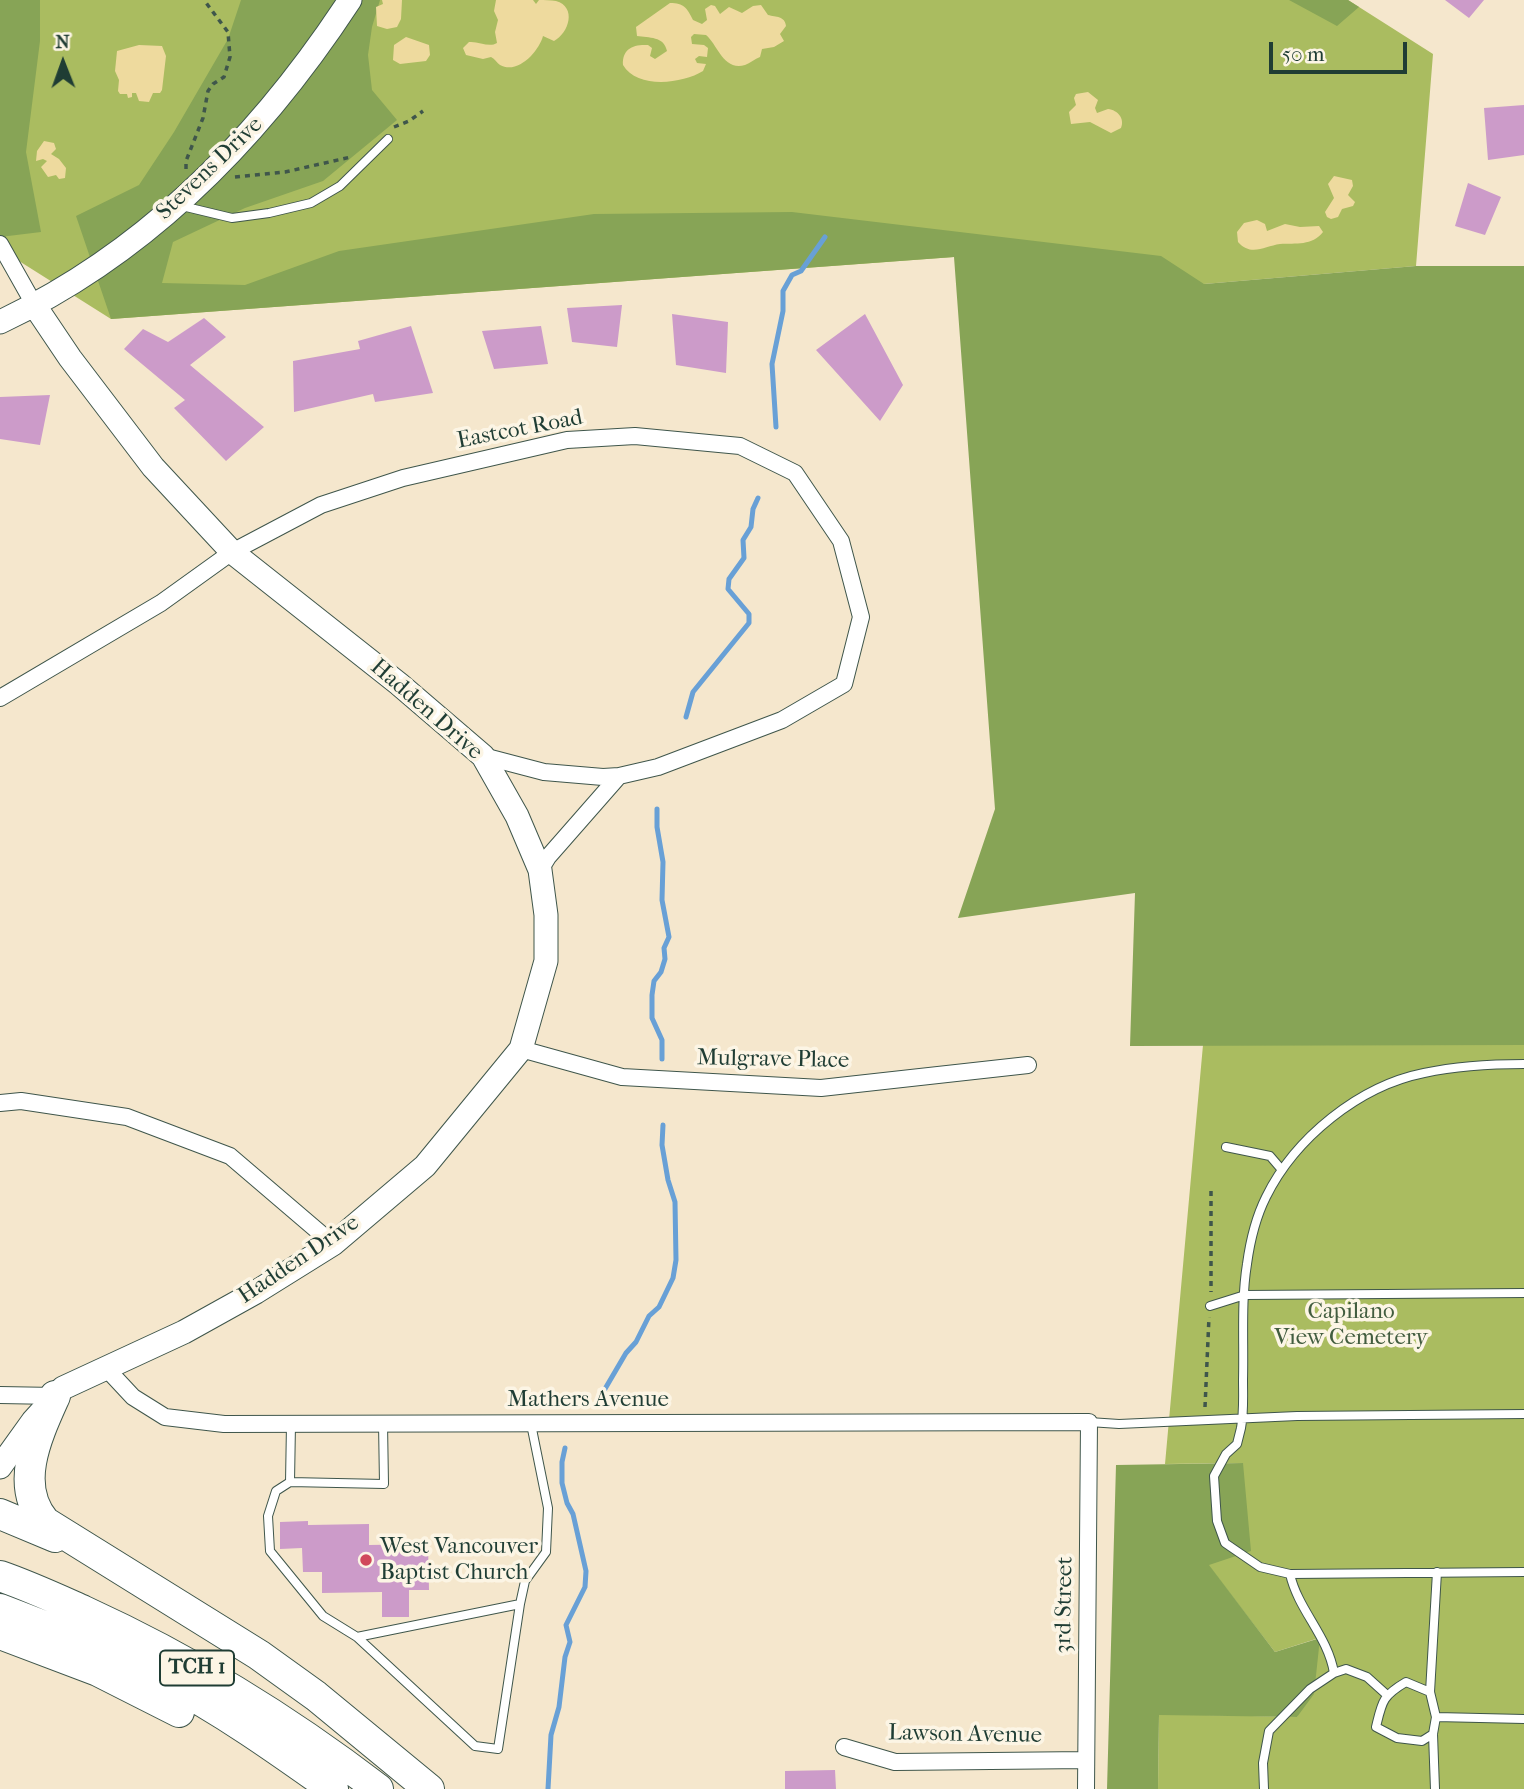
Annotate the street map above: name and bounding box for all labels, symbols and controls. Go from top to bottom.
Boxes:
north arrow [28,28,98,98]
scale bar [1272,28,1410,72]
text: N [55,31,70,53]
text: 50 m [1282,42,1325,66]
street label: Stevens Drive [151,112,269,226]
street label: Eastcot Road [455,404,585,456]
street label: Hadden Drive [364,654,488,766]
street label: Mulgrave Place [697,1045,849,1075]
street label: Hadden Drive [233,1209,365,1311]
park label: Capilano View Cemetery [1274,1298,1428,1352]
street label: Mathers Avenue [507,1386,669,1414]
place label: West Vancouver Baptist Church [380,1533,538,1587]
marker: West Vancouver Baptist Church [358,1552,374,1568]
street label: 3rd Street [1050,1556,1080,1654]
road number: TCH 1 [160,1650,234,1686]
street label: Lawson Avenue [888,1720,1042,1750]

